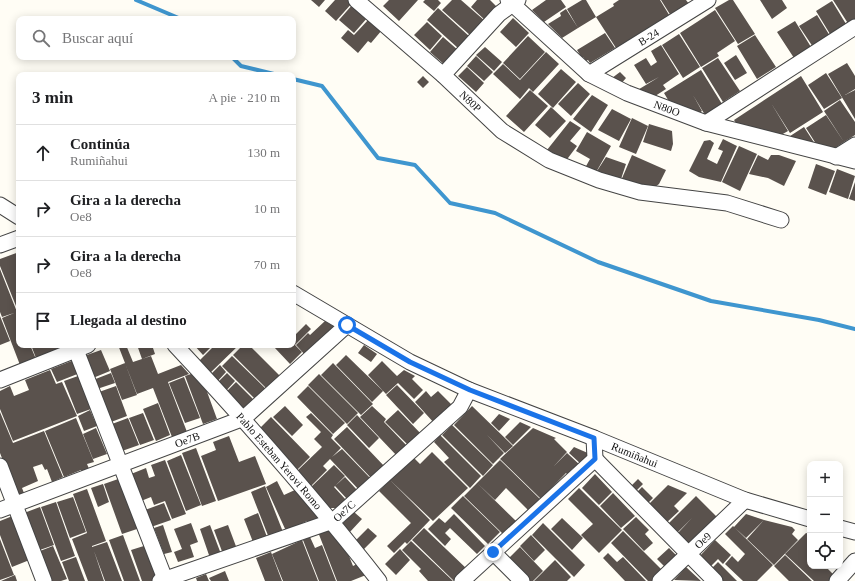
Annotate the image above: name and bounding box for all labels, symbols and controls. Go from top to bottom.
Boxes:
search box [16,16,296,60]
street label: B-24 [636,26,661,48]
icon: search [30,27,52,49]
text: Buscar aquí [62,30,133,46]
text: 3 min [32,88,73,107]
street label: N80P [457,88,484,114]
text: A pie · 210 m [209,90,280,105]
street label: N80O [652,98,682,119]
text: Continúa [70,136,130,152]
icon: ahead [32,142,54,164]
text: 130 m [247,145,280,160]
text: Rumiñahui [70,153,128,168]
text: Gira a la derecha [70,192,181,208]
icon: right [32,198,54,220]
text: 10 m [254,201,280,216]
text: Oe8 [70,209,92,224]
text: Gira a la derecha [70,248,181,264]
icon: right [32,254,54,276]
text: 70 m [254,257,280,272]
text: Oe8 [70,265,92,280]
icon: arrive [32,310,54,332]
text: Llegada al destino [70,312,187,328]
route start [338,316,356,334]
street label: Pablo Esteban Yerovi Romo [234,410,325,512]
street label: Oe7B [173,429,201,450]
street label: Rumiñahui [610,440,660,470]
map controls [807,461,843,569]
button: + [807,461,843,497]
button: − [807,497,843,533]
street label: Oe7C [331,498,358,524]
street label: Oe9 [692,529,714,551]
button: locate [807,533,843,569]
route end [484,543,502,561]

